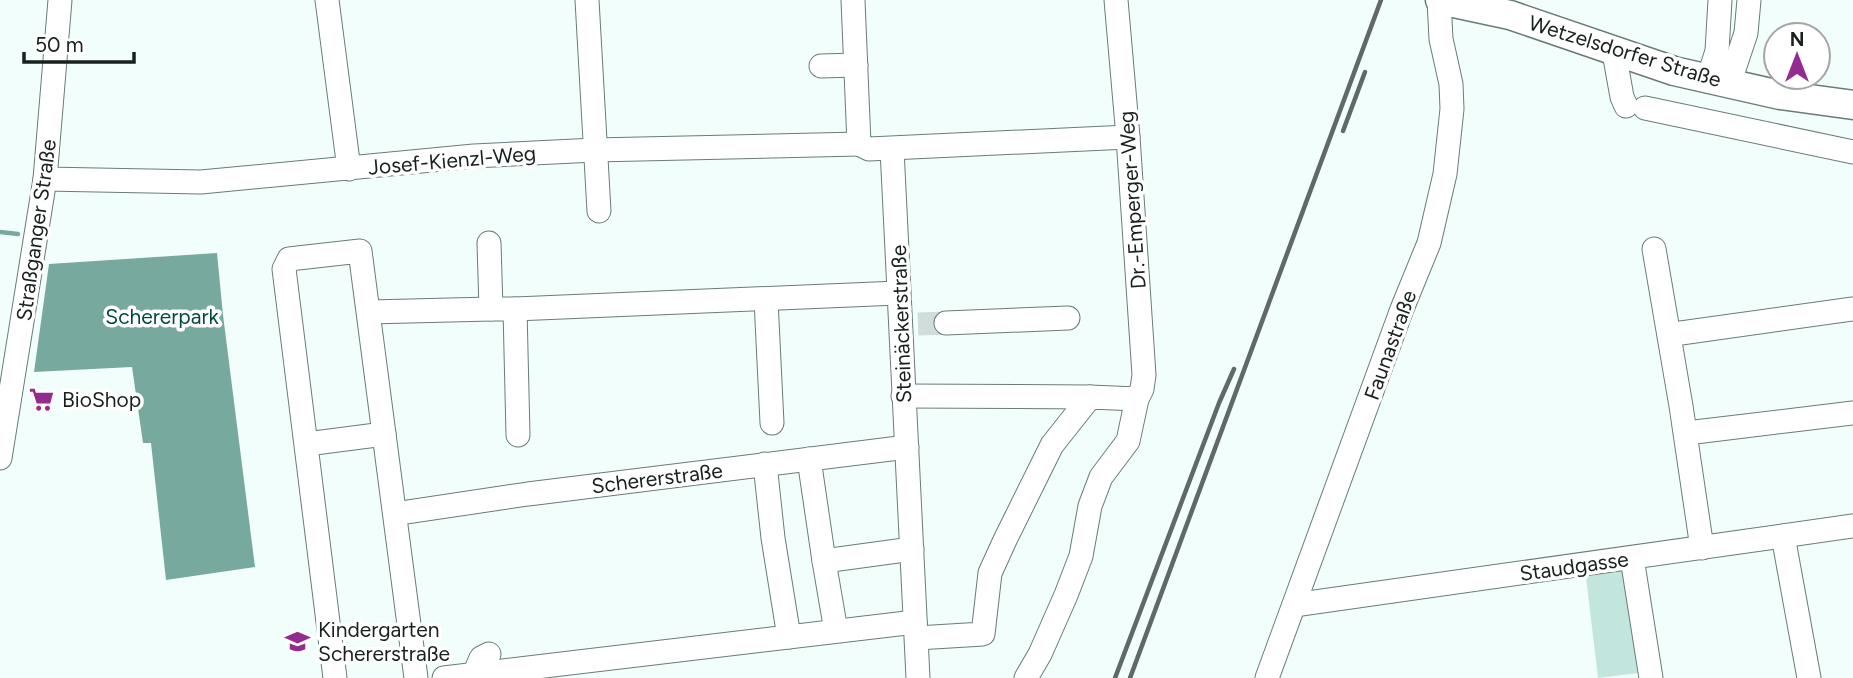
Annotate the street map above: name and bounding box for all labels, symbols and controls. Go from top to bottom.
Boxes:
street label: Wetzelsdorfer Straße [1526,10,1724,92]
scale bar [24,21,135,65]
north arrow [1762,21,1832,91]
text: N [1790,28,1804,51]
text: 50 m [35,32,84,57]
street label: Dr.-Emperger-Weg [1113,110,1151,290]
street label: Straßganger Straße [11,138,61,322]
street label: Josef-Kienzl-Weg [367,140,537,180]
street label: Steinäckerstraße [886,244,916,404]
street label: Faunastraße [1359,287,1421,403]
park label: Schererpark [105,304,220,329]
supermarket icon: BioShop [28,385,56,413]
place label: BioShop [62,387,141,412]
street label: Schererstraße [590,458,724,498]
street label: Staudgasse [1518,546,1630,586]
place label: Kindergarten Schererstraße [318,617,450,666]
school or university icon: Kindergarten Schererstraße [284,627,312,655]

